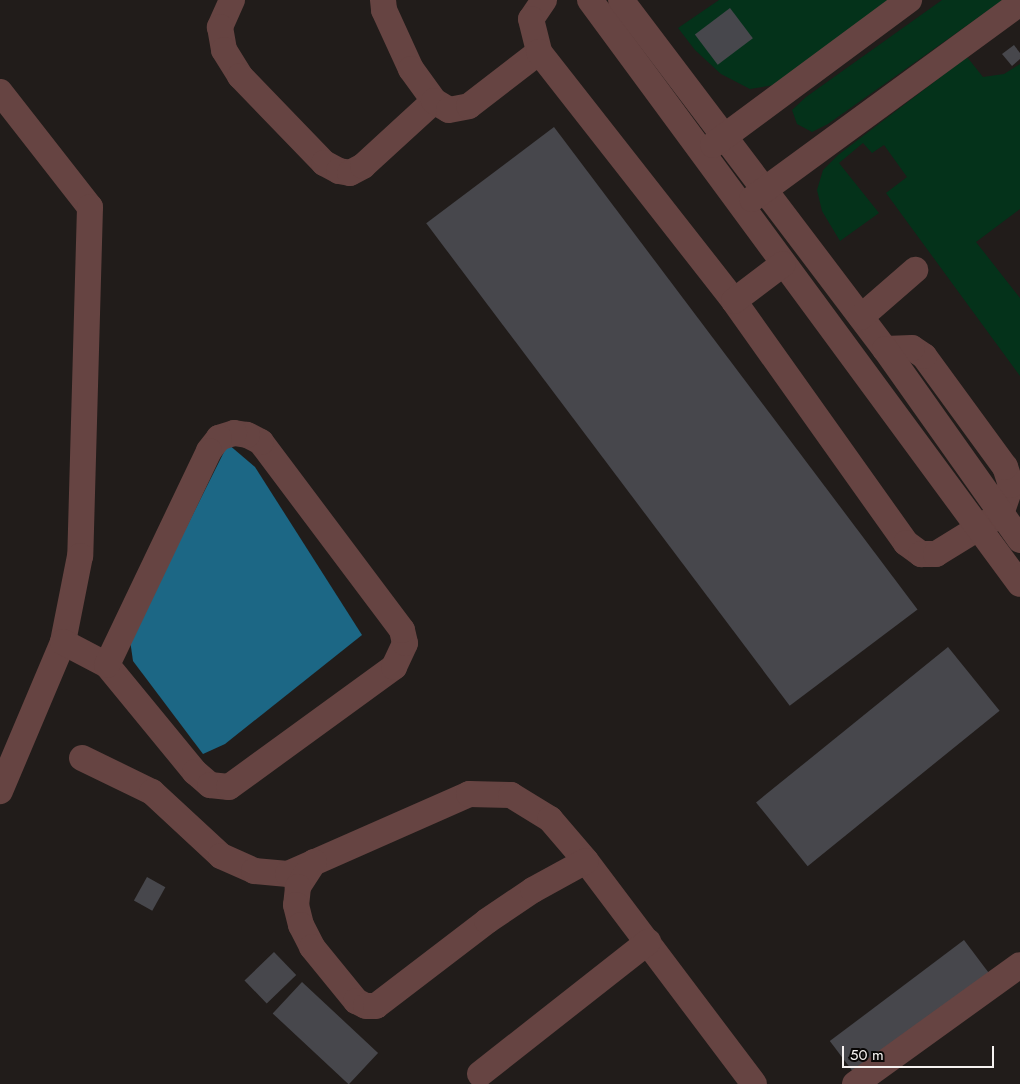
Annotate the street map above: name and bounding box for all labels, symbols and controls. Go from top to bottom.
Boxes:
scale bar [845,1036,998,1068]
text: 50 m [850,1044,884,1066]

